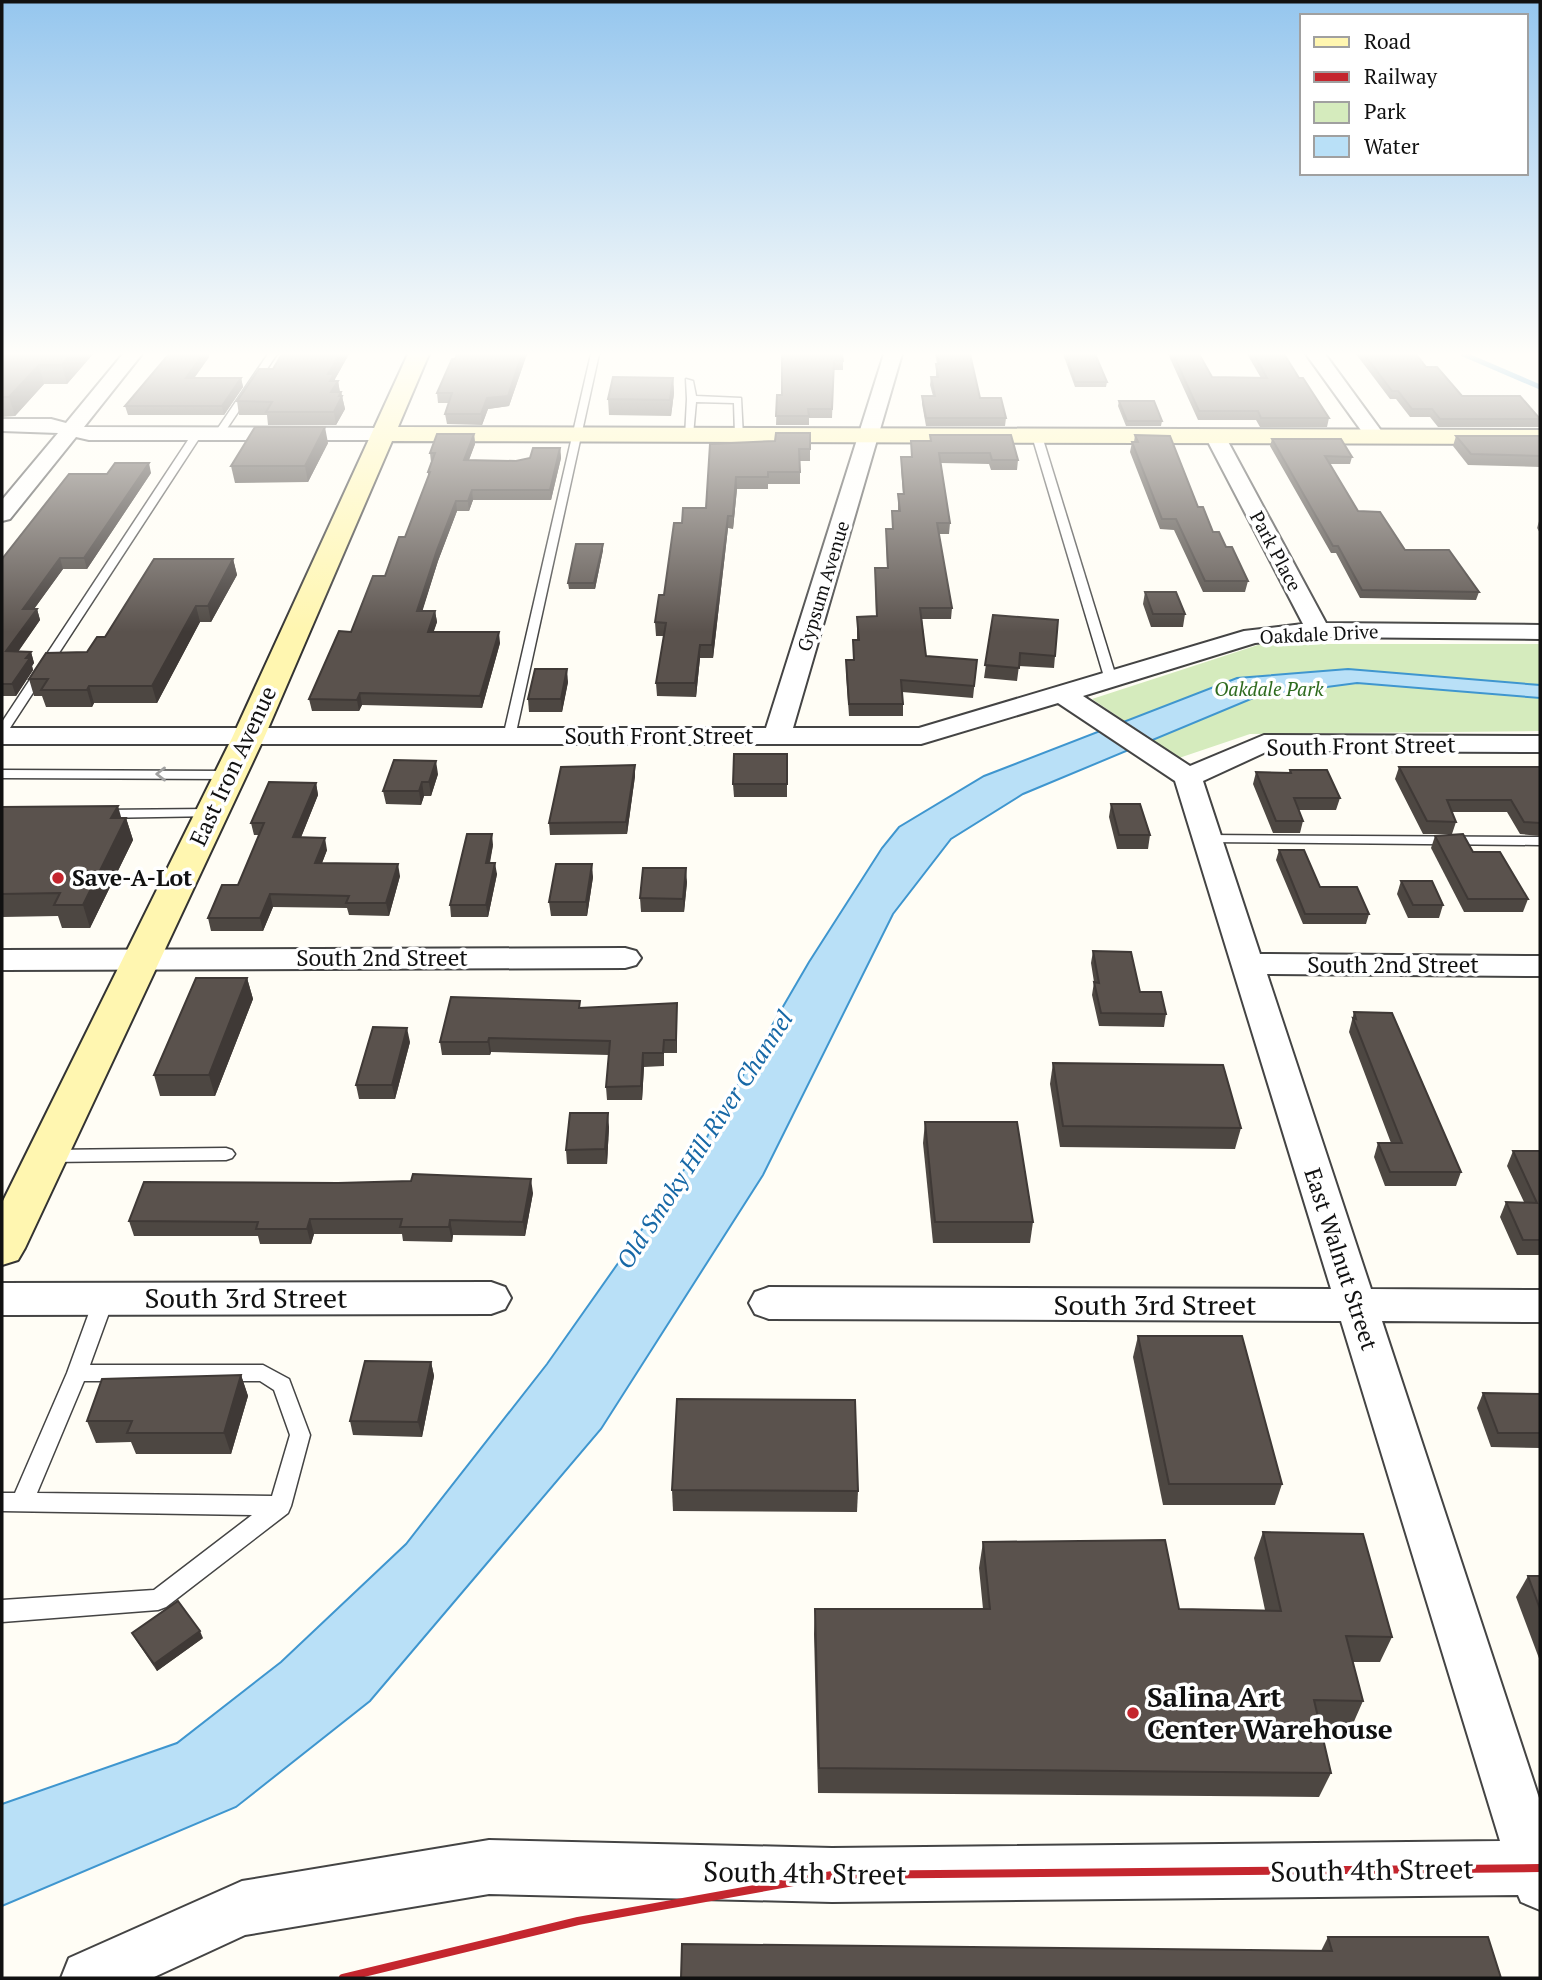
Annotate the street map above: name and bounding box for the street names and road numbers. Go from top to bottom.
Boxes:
street label: Park Place [1245,506,1308,595]
street label: Gypsum Avenue [791,517,854,654]
street label: Oakdale Drive [1259,618,1379,649]
street label: East Iron Avenue [182,681,283,851]
street label: South Front Street [564,720,754,751]
street label: South Front Street [1266,728,1456,763]
street label: South 2nd Street [296,942,468,973]
street label: South 2nd Street [1307,949,1479,980]
street label: East Walnut Street [1297,1164,1386,1354]
street label: South 3rd Street [145,1279,348,1316]
street label: South 3rd Street [1054,1286,1257,1323]
street label: South 4th Street [1270,1849,1475,1890]
street label: South 4th Street [703,1852,908,1893]

